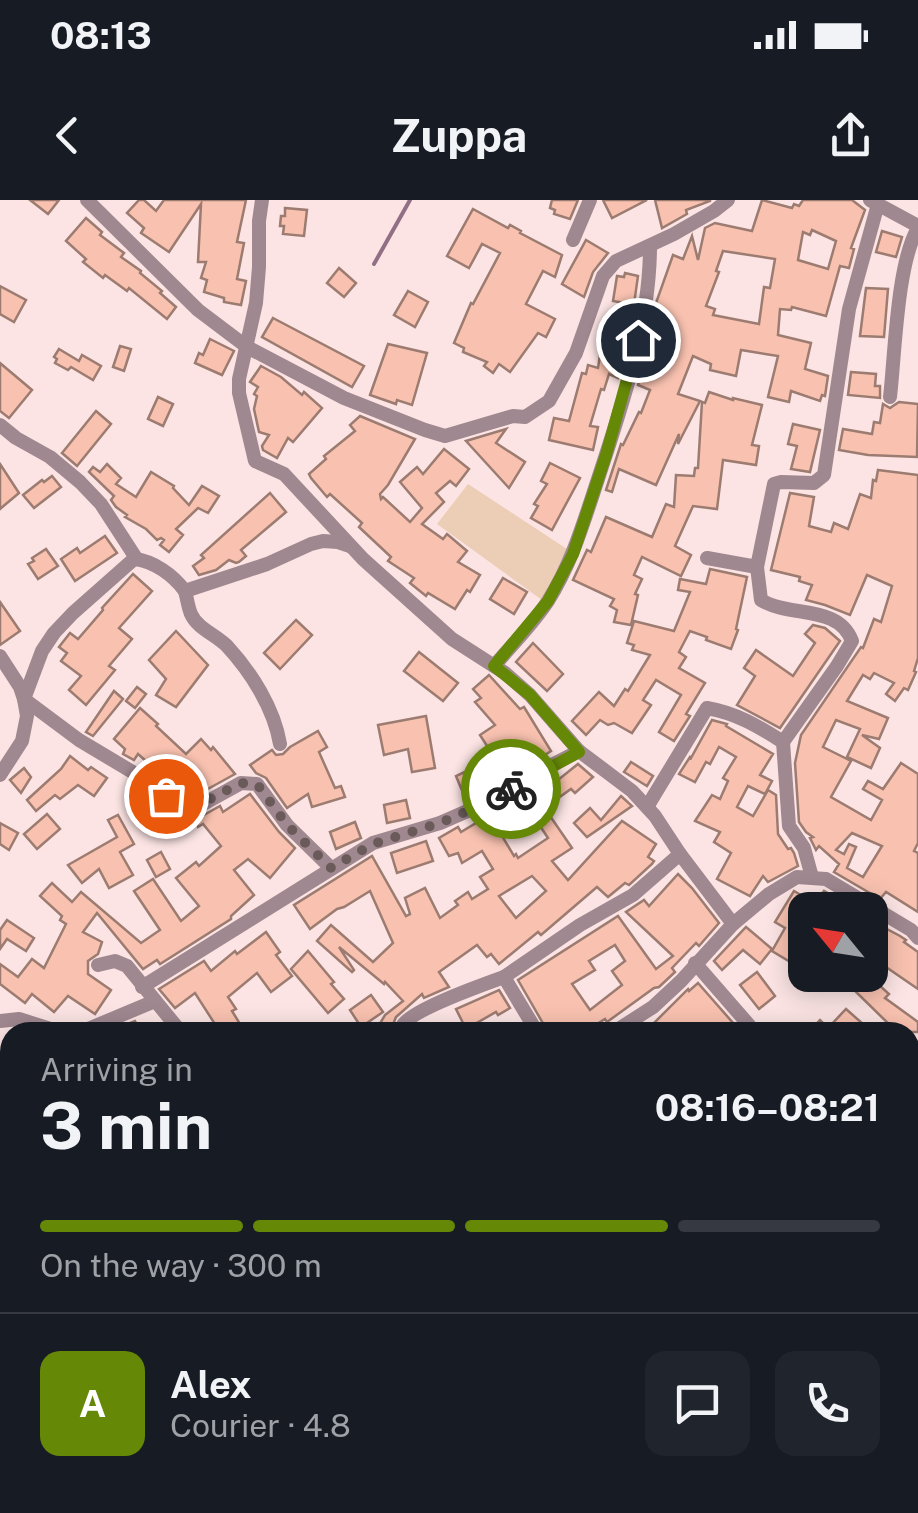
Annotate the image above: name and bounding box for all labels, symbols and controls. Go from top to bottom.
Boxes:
text: 08:13 [50,13,152,58]
icon: back [40,108,95,163]
icon: share [823,108,878,163]
text: Zuppa [391,109,527,162]
pin [596,298,681,383]
icon: home [611,313,666,368]
courier [461,739,561,839]
pin [124,754,209,839]
icon: bike [484,762,539,817]
icon: bag [139,769,194,824]
north arrow [788,892,888,992]
map controls [788,892,888,992]
text: Arriving in [40,1051,193,1088]
text: 08:16–08:21 [655,1085,880,1130]
text: 3 min [40,1087,212,1164]
text: On the way · 300 m [40,1247,322,1284]
button: chat [645,1351,750,1456]
button: phone [775,1351,880,1456]
text: Alex [170,1362,252,1407]
text: A [79,1381,106,1426]
text: Courier · 4.8 [170,1407,351,1444]

